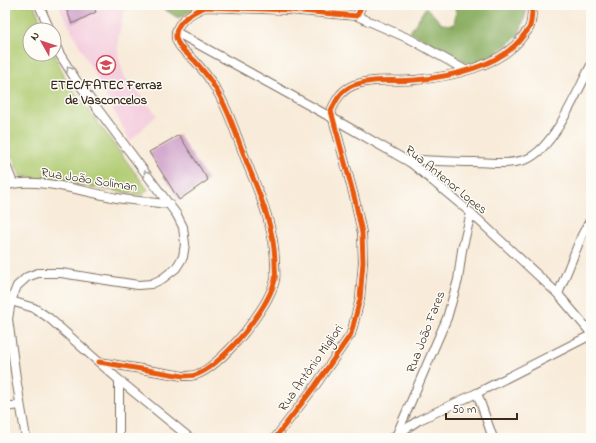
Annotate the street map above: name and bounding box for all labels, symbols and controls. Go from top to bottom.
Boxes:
north arrow [22,22,62,62]
text: N [26,28,44,44]
school or university icon: ETEC/FATEC Ferraz de Vasconcelos [95,54,117,76]
one-way arrow [66,66,74,73]
place label: ETEC/FATEC Ferraz de Vasconcelos [50,76,162,110]
street label: Rua Antenor Lopes [401,141,492,219]
street label: Rua João Soliman [39,163,139,197]
one-way arrow [144,171,151,178]
street label: Rua João Fares [402,288,450,376]
street label: Rua Antônio Migliori [274,321,349,416]
scale bar [446,395,517,421]
text: 50 m [452,401,476,419]

